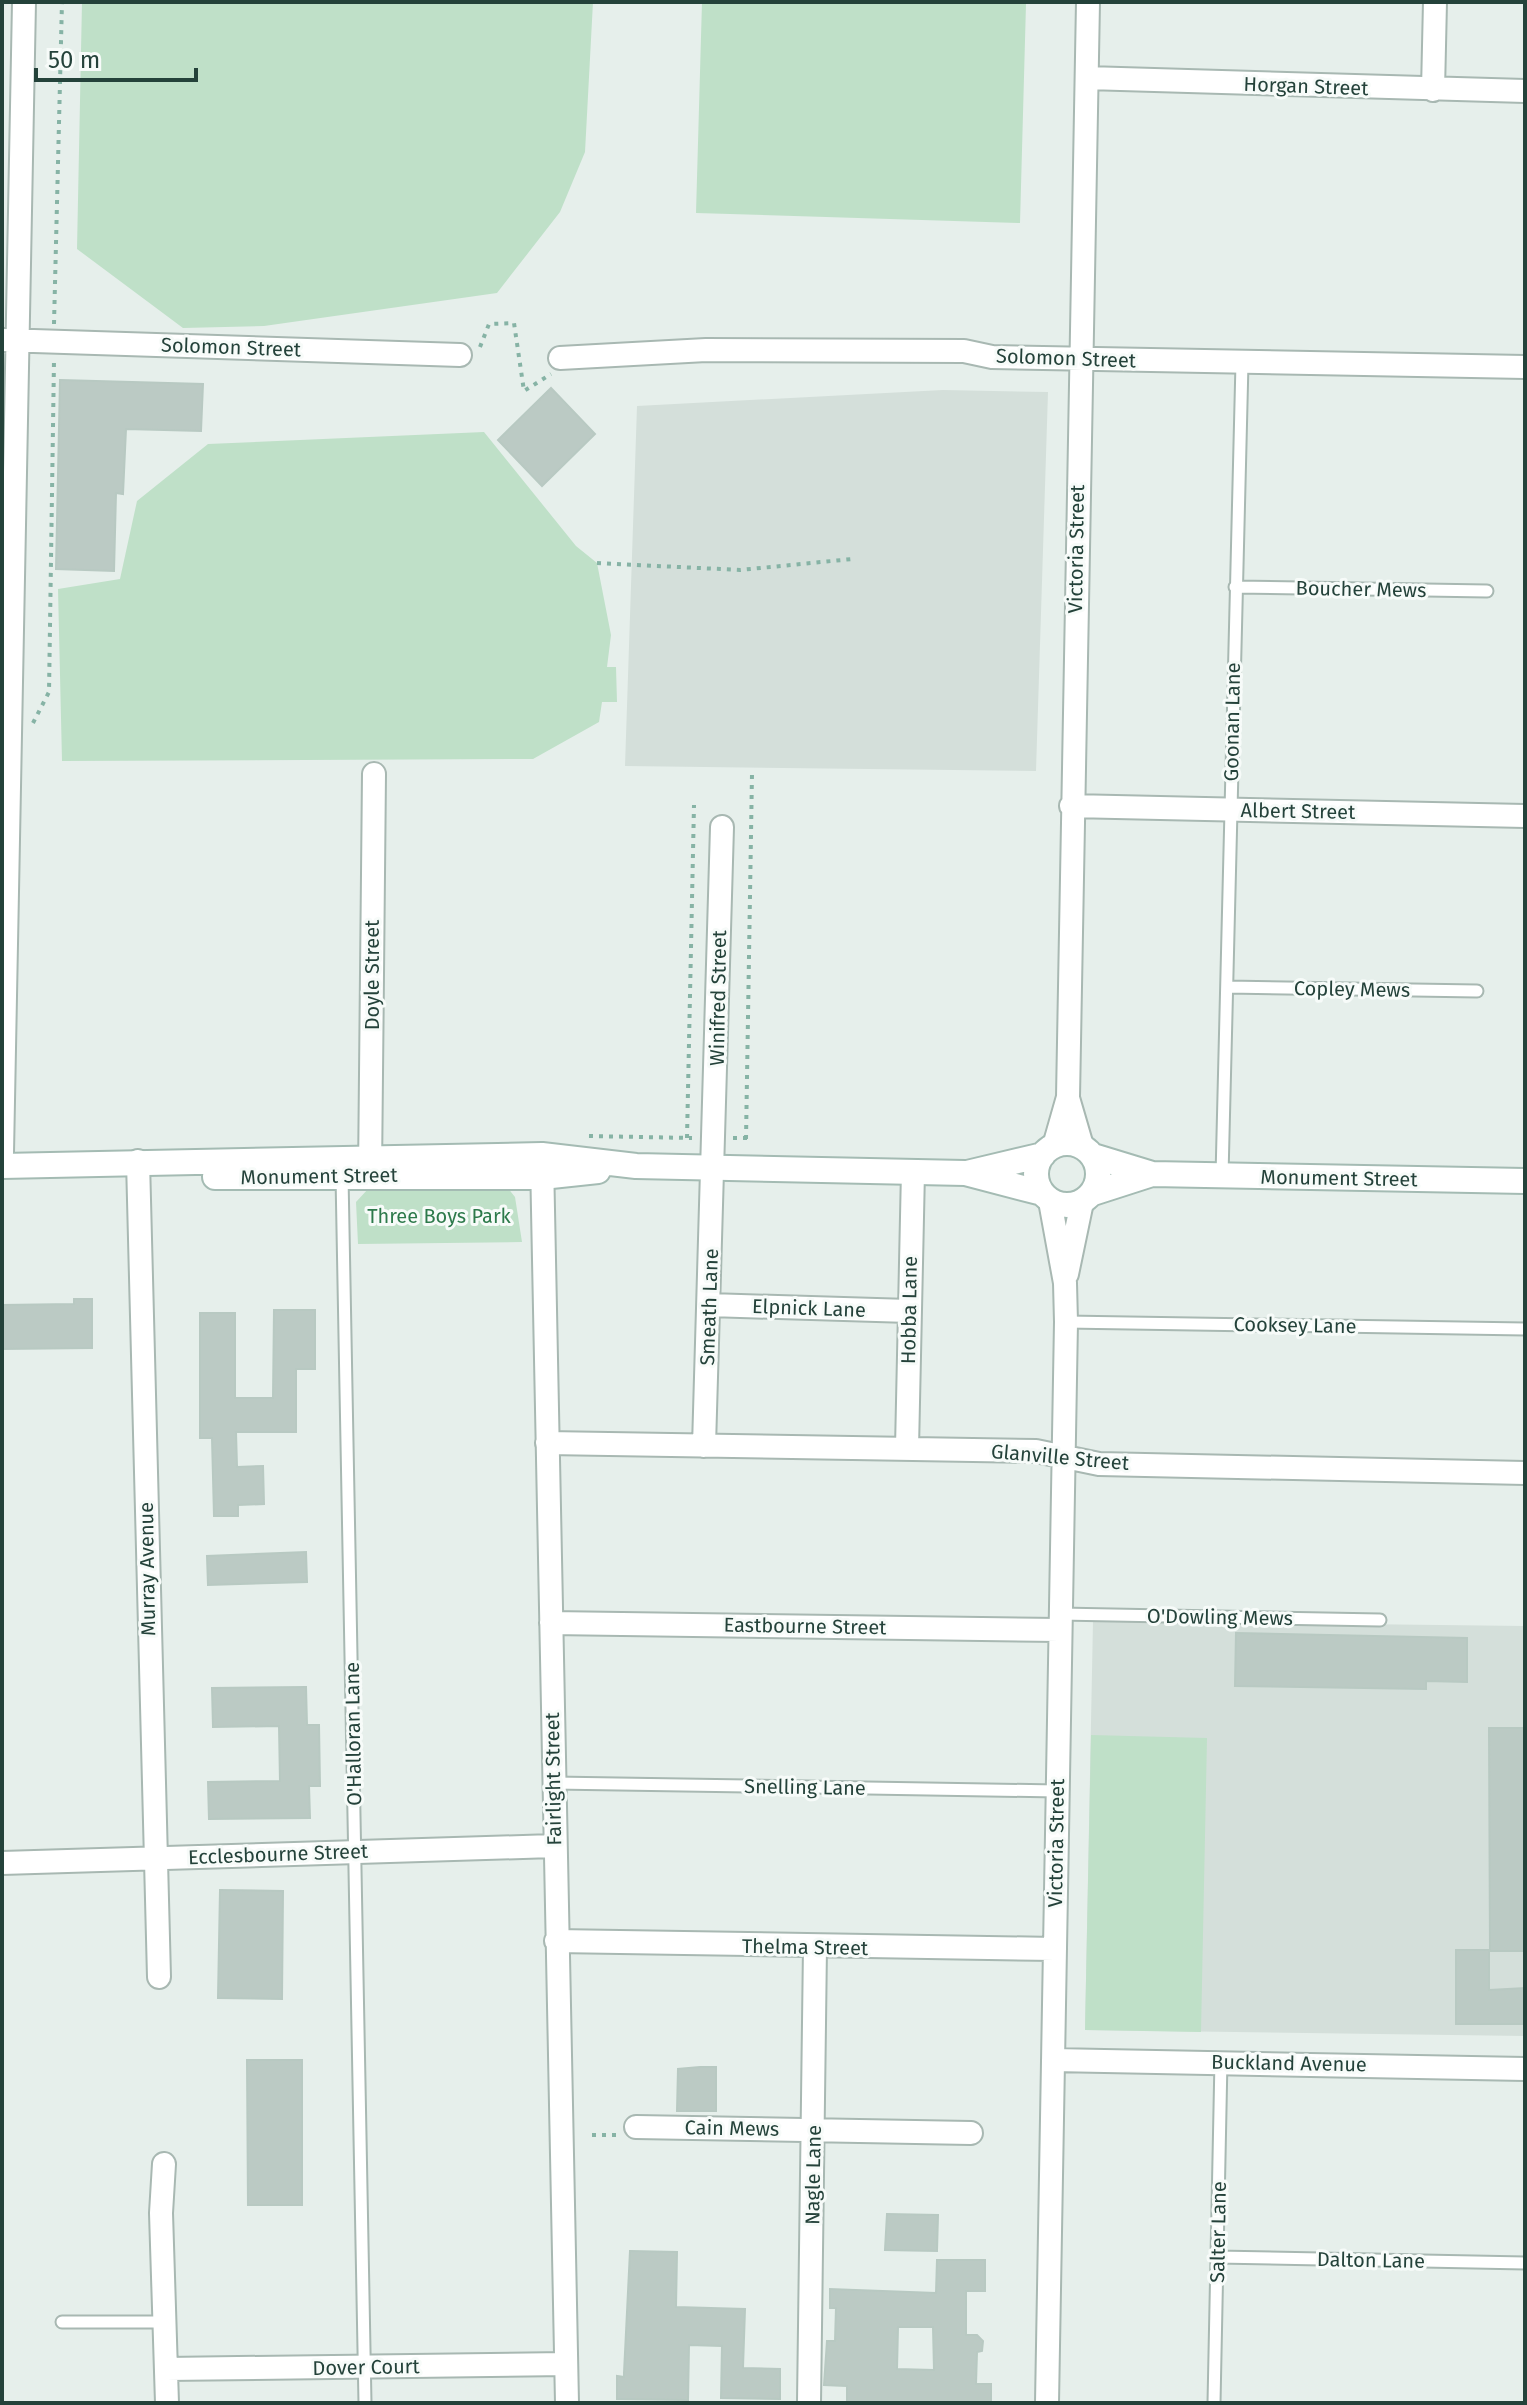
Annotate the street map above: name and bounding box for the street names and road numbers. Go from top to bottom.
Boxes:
street label: Horgan Street [1243,72,1370,100]
street label: Solomon Street [161,333,302,361]
street label: Solomon Street [996,344,1137,372]
street label: Victoria Street [1063,484,1089,614]
street label: Boucher Mews [1295,576,1427,602]
street label: Goonan Lane [1219,662,1245,782]
street label: Albert Street [1240,798,1356,824]
street label: Doyle Street [360,919,384,1030]
street label: Winifred Street [705,929,731,1066]
street label: Copley Mews [1294,976,1410,1002]
street label: Monument Street [240,1163,399,1189]
street label: Monument Street [1260,1165,1419,1191]
street label: Smeath Lane [695,1248,723,1366]
street label: Hobba Lane [896,1256,922,1364]
street label: Elpnick Lane [752,1294,866,1322]
street label: Cooksey Lane [1233,1312,1357,1338]
street label: Glanville Street [990,1439,1131,1475]
street label: Murray Avenue [134,1502,160,1636]
street label: O'Dowling Mews [1147,1604,1293,1630]
street label: Eastbourne Street [723,1613,887,1639]
street label: O'Halloran Lane [340,1662,366,1806]
street label: Fairlight Street [540,1711,566,1846]
street label: Snelling Lane [744,1774,866,1800]
street label: Victoria Street [1043,1778,1069,1908]
street label: Ecclesbourne Street [188,1839,369,1869]
street label: Thelma Street [742,1934,869,1960]
street label: Buckland Avenue [1211,2050,1367,2076]
street label: Cain Mews [684,2115,780,2141]
street label: Nagle Lane [800,2125,826,2225]
street label: Salter Lane [1205,2181,1231,2283]
street label: Dalton Lane [1317,2247,1425,2273]
street label: Dover Court [312,2354,421,2380]

